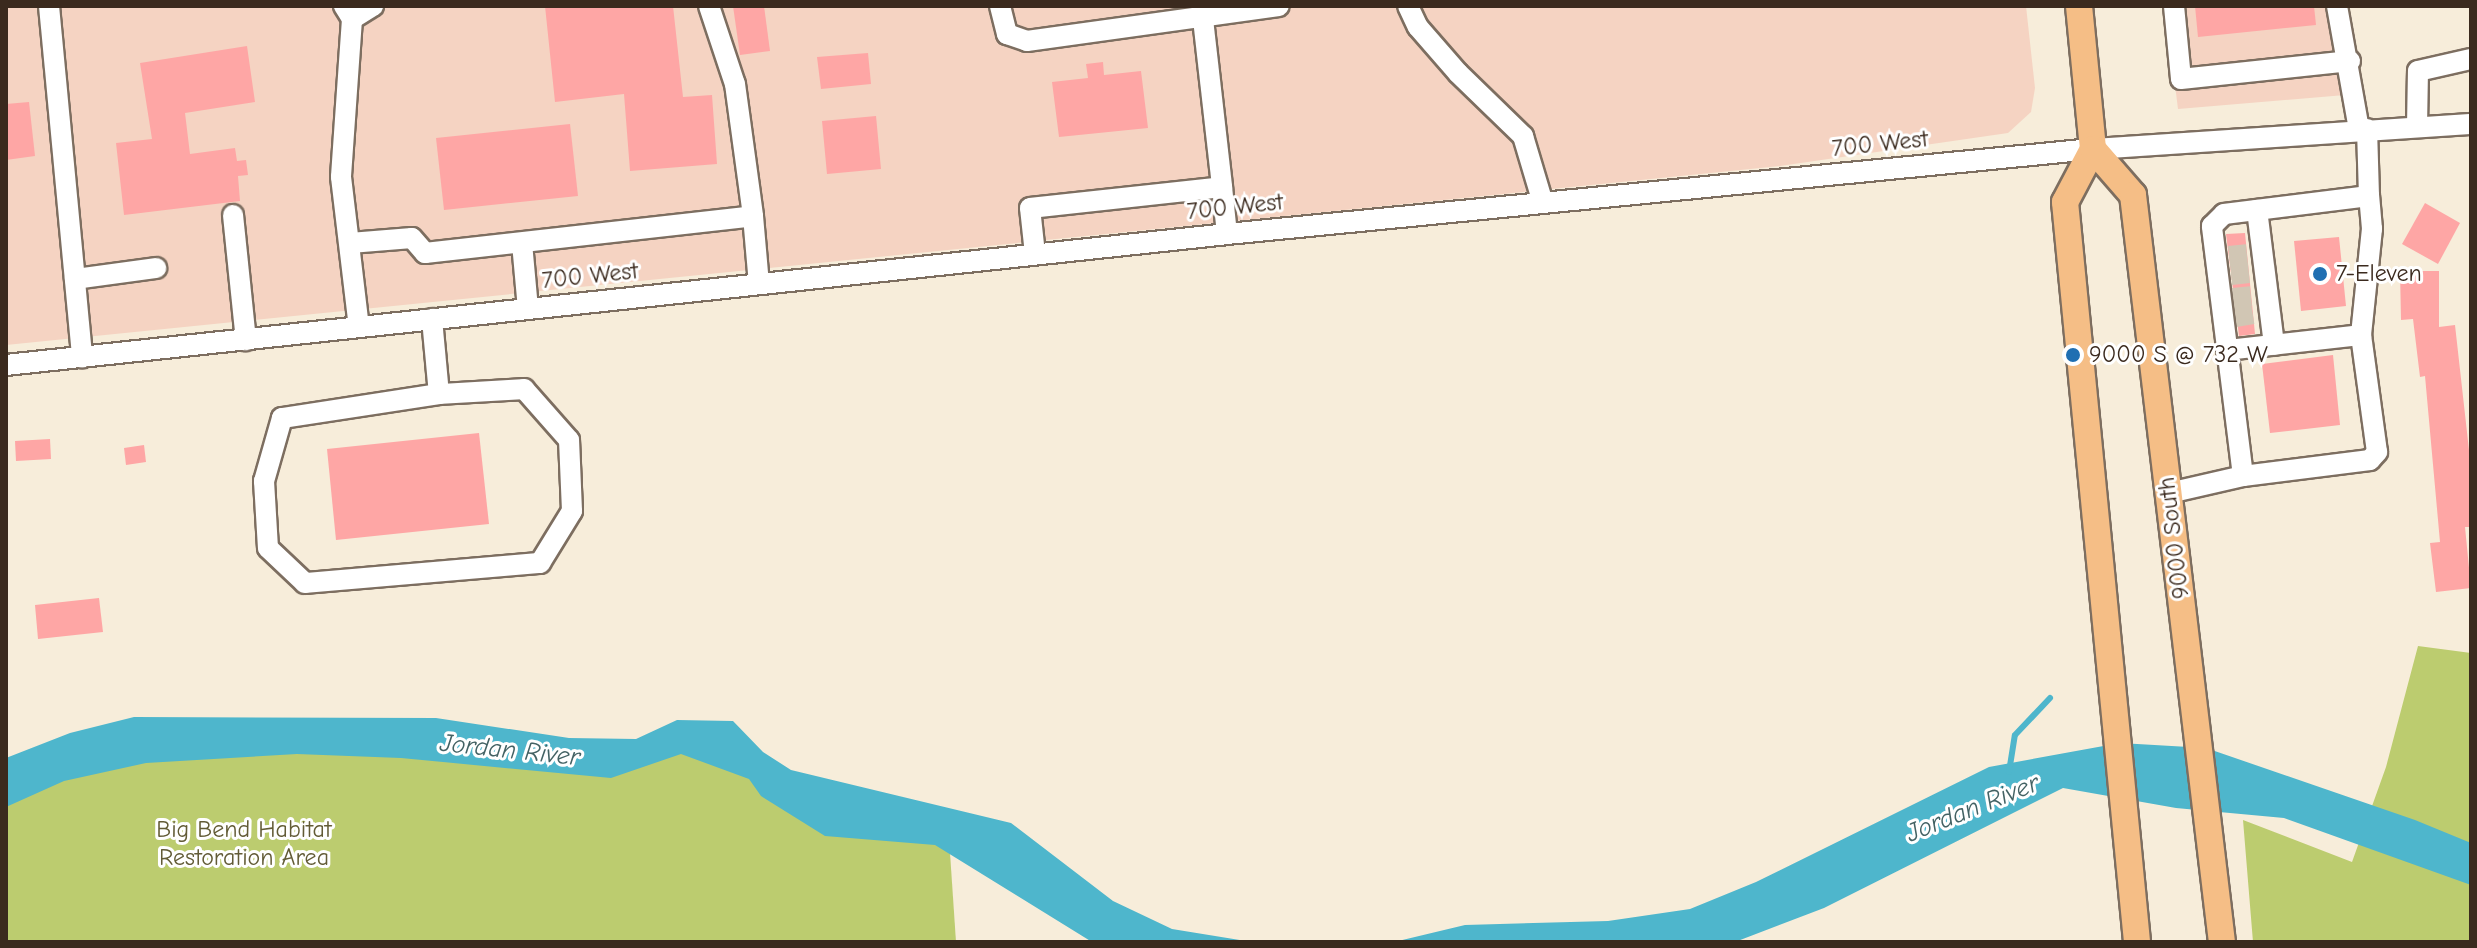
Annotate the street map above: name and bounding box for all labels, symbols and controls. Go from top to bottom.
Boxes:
street label: 700 West [1830,125,1930,163]
street label: 700 West [1185,188,1285,226]
street label: 700 West [540,257,640,295]
place label: 7-Eleven [2336,260,2422,288]
marker: 7-Eleven [2311,265,2329,283]
place label: 9000 S @ 732 W [2089,341,2268,369]
marker: 9000 S @ 732 W [2064,346,2082,364]
street label: 9000 South [2152,475,2196,601]
water label: Jordan River [438,728,582,774]
water label: Jordan River [1902,768,2044,850]
park label: Big Bend Habitat Restoration Area [156,816,332,872]

